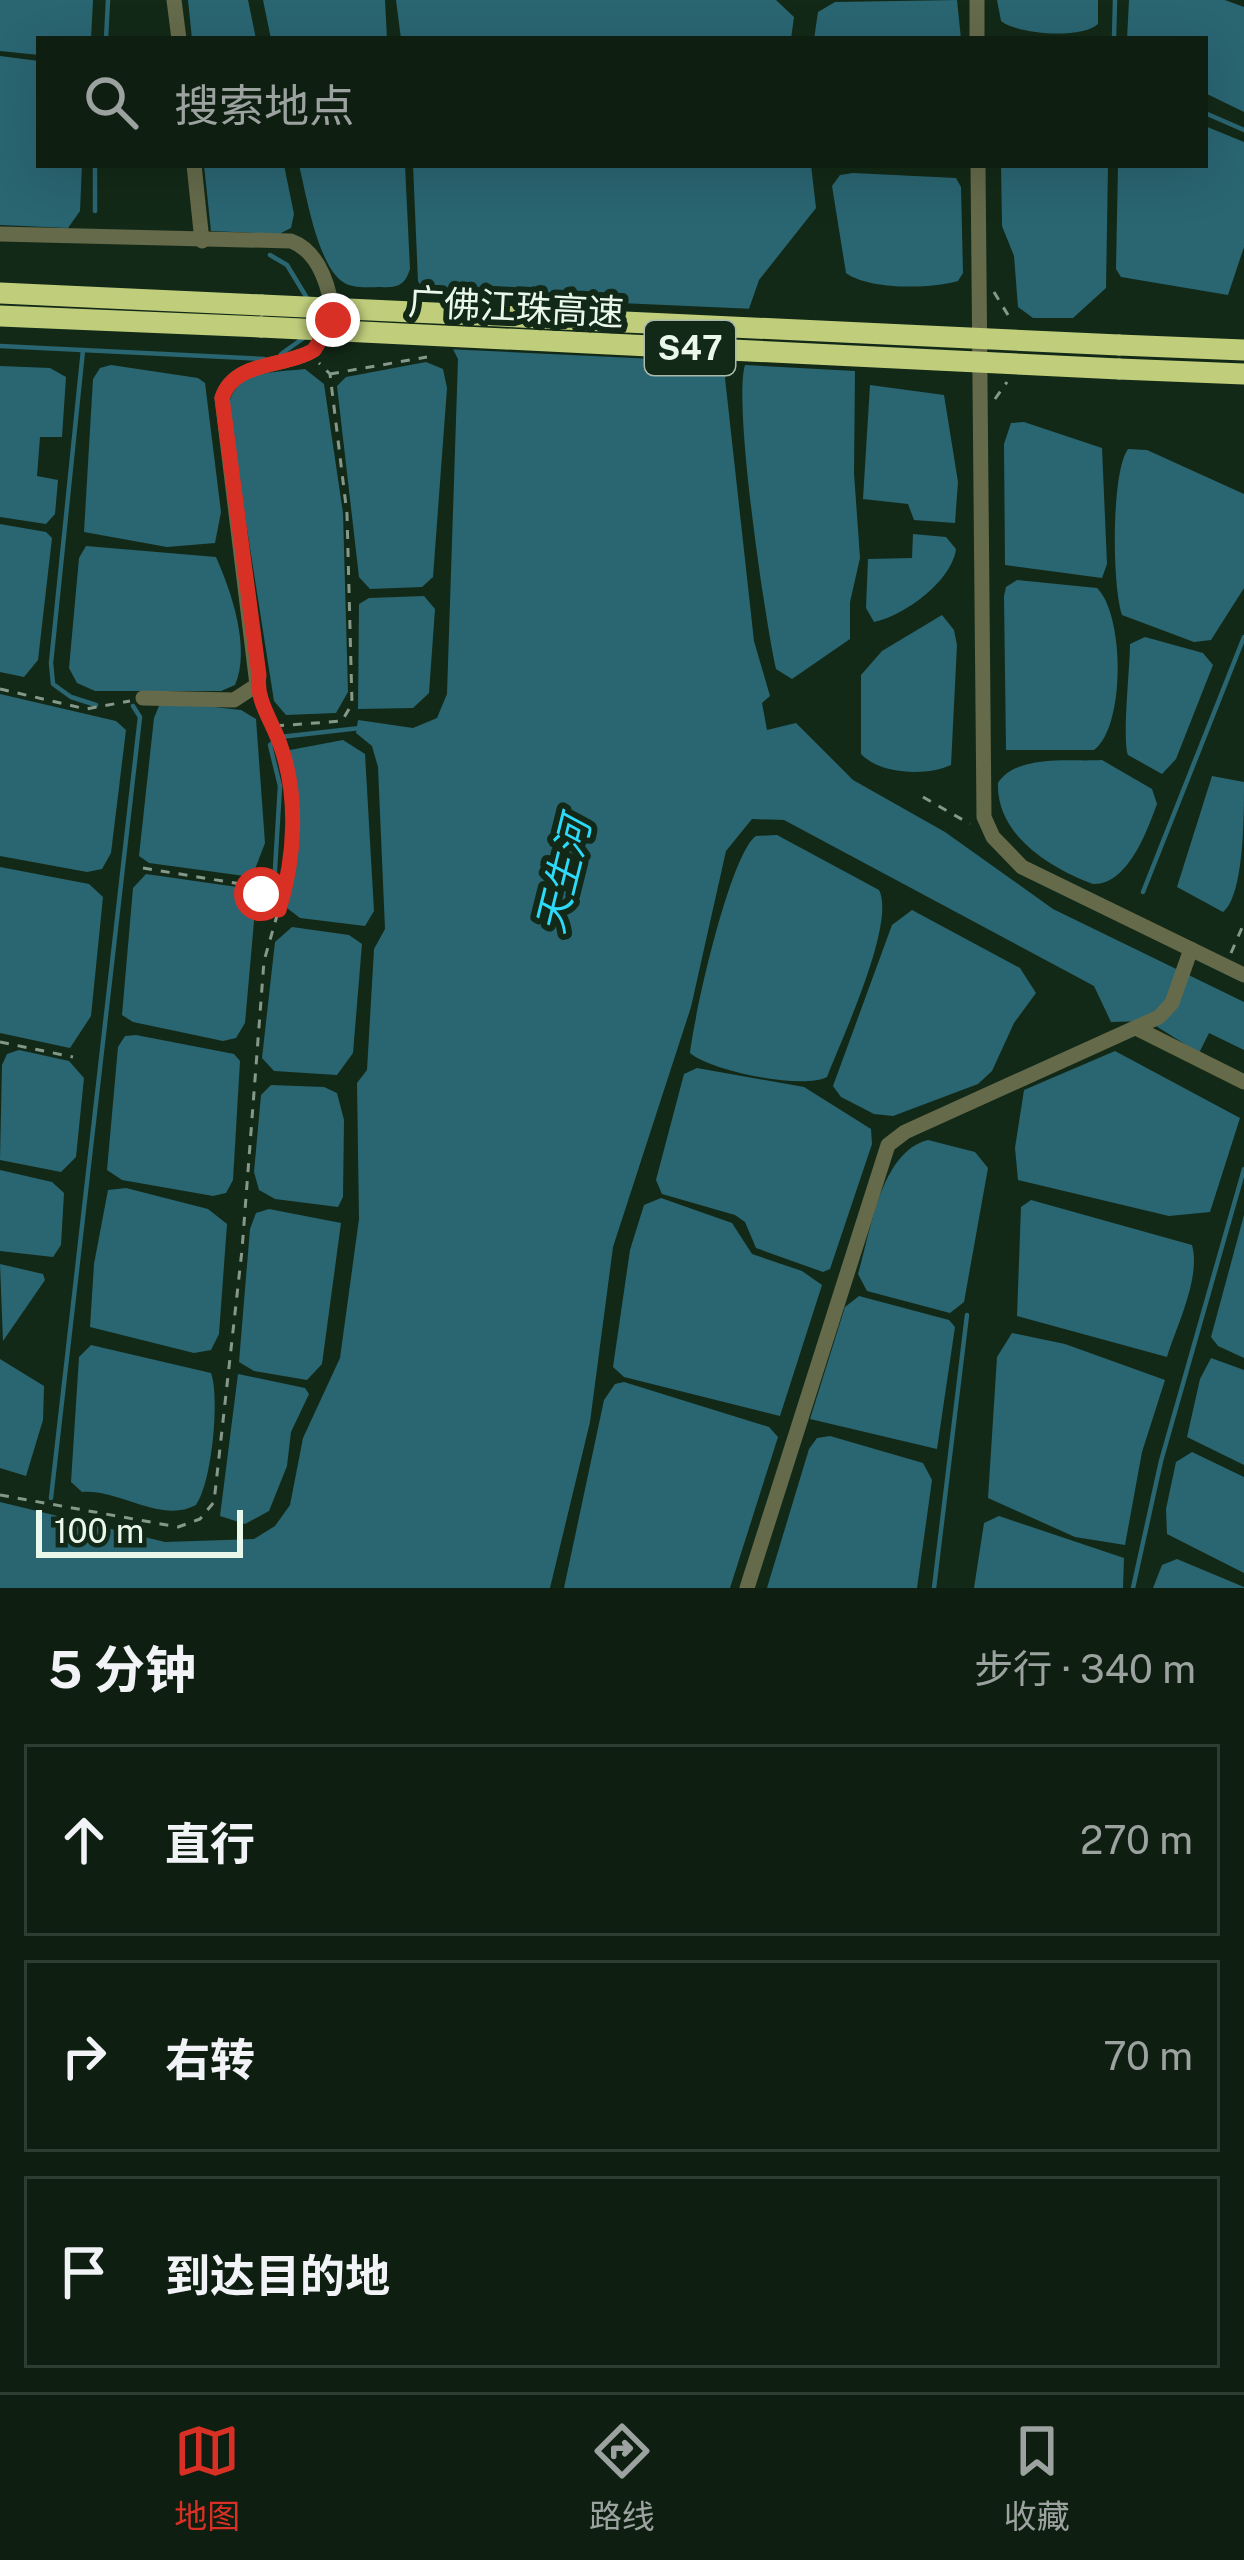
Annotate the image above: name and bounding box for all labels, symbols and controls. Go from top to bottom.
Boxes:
search box [36,36,1208,168]
icon: search [78,69,144,135]
text: 搜索地点 [174,79,354,132]
street label: 广佛江珠高速 [407,280,625,334]
route end [306,293,360,347]
road number: S47 [645,321,735,375]
water label: 天生河 [527,806,601,937]
route start [234,867,288,921]
scale bar [36,1504,243,1557]
text: 100 m [54,1512,144,1550]
text: 5 分钟 [48,1640,196,1699]
text: 步行 · 340 m [974,1646,1196,1692]
icon: ahead [51,1807,117,1873]
text: 直行 [165,1817,255,1870]
text: 270 m [1080,1817,1193,1863]
icon: right [51,2023,117,2089]
text: 右转 [165,2033,255,2086]
text: 70 m [1103,2033,1193,2079]
icon: arrive [51,2239,117,2305]
text: 到达目的地 [165,2249,390,2302]
tab: 地图 [174,2418,240,2538]
tab: 路线 [589,2418,655,2538]
tab: 收藏 [1004,2418,1070,2538]

